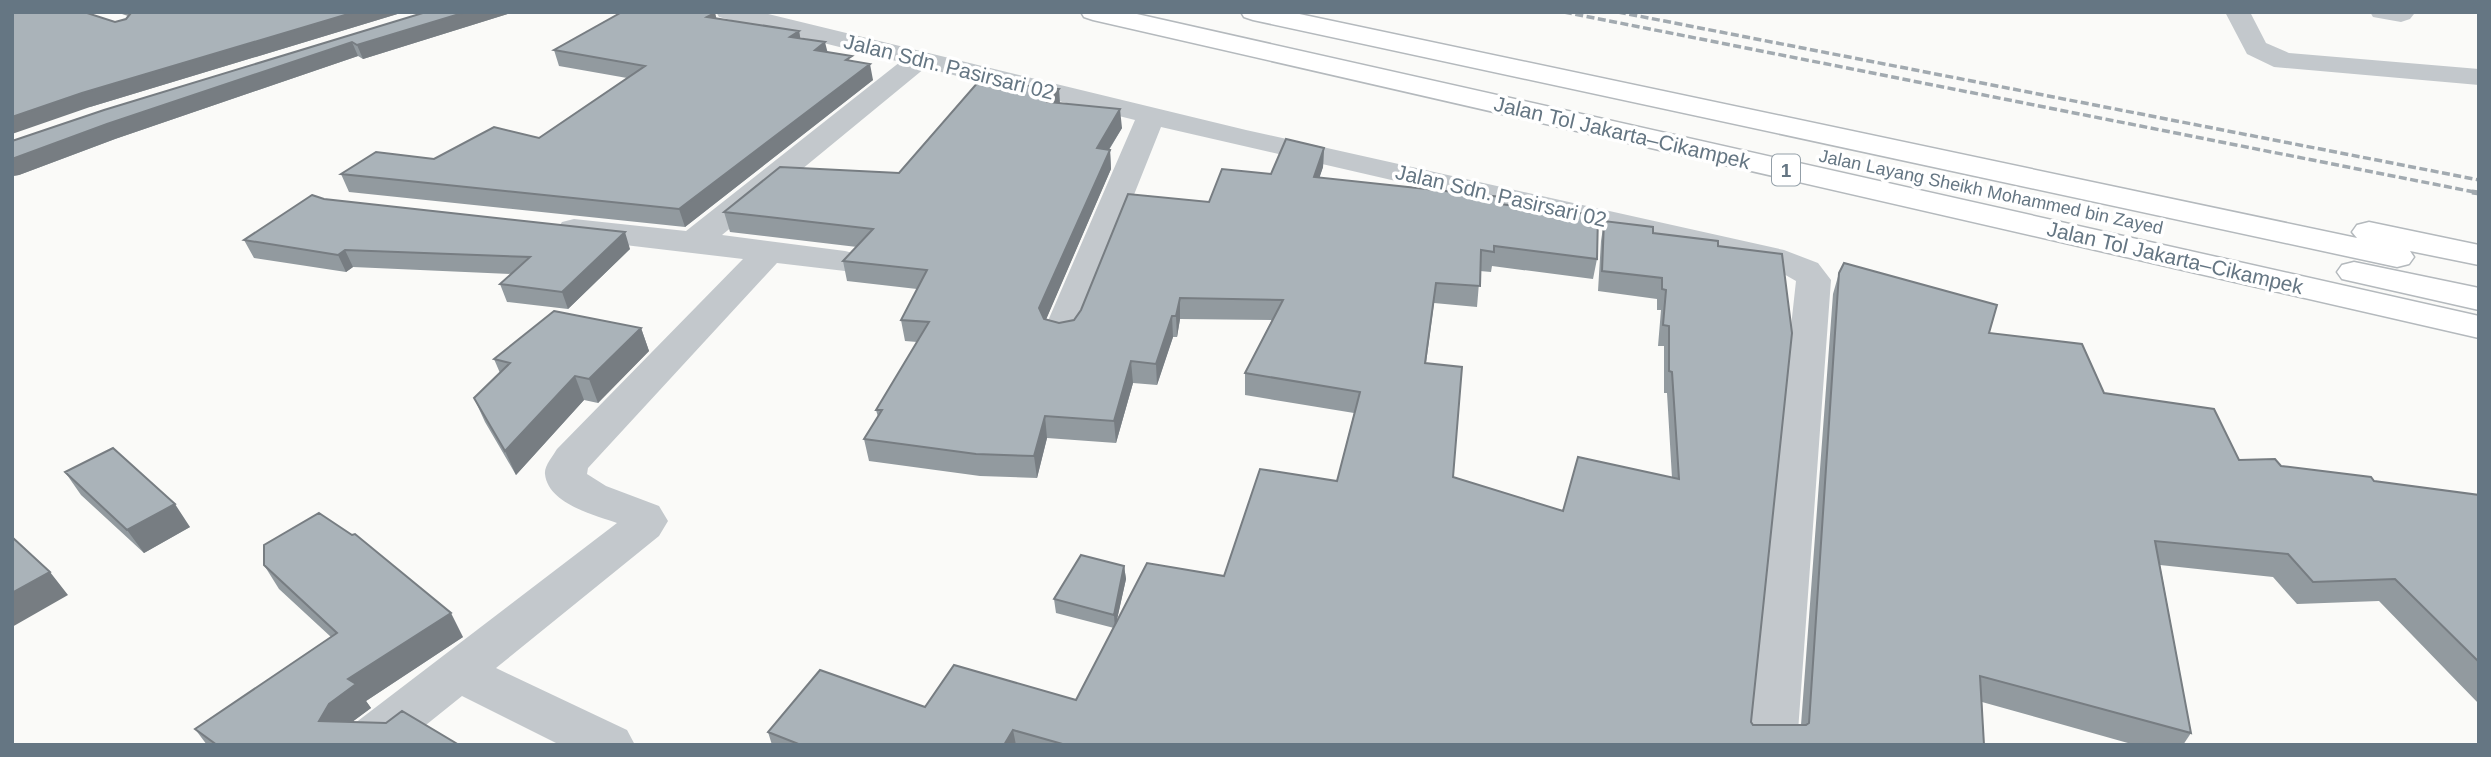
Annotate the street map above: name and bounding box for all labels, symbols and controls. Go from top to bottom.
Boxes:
street label: Jalan Sdn. Pasirsari 02 [842,29,1057,104]
street label: Jalan Tol Jakarta–Cikampek [1492,92,1753,173]
street label: Jalan Layang Sheikh Mohammed bin Zayed [1817,146,2165,238]
road number: 1 [1772,154,1800,186]
street label: Jalan Sdn. Pasirsari 02 [1393,160,1609,231]
street label: Jalan Tol Jakarta–Cikampek [2045,217,2306,298]

